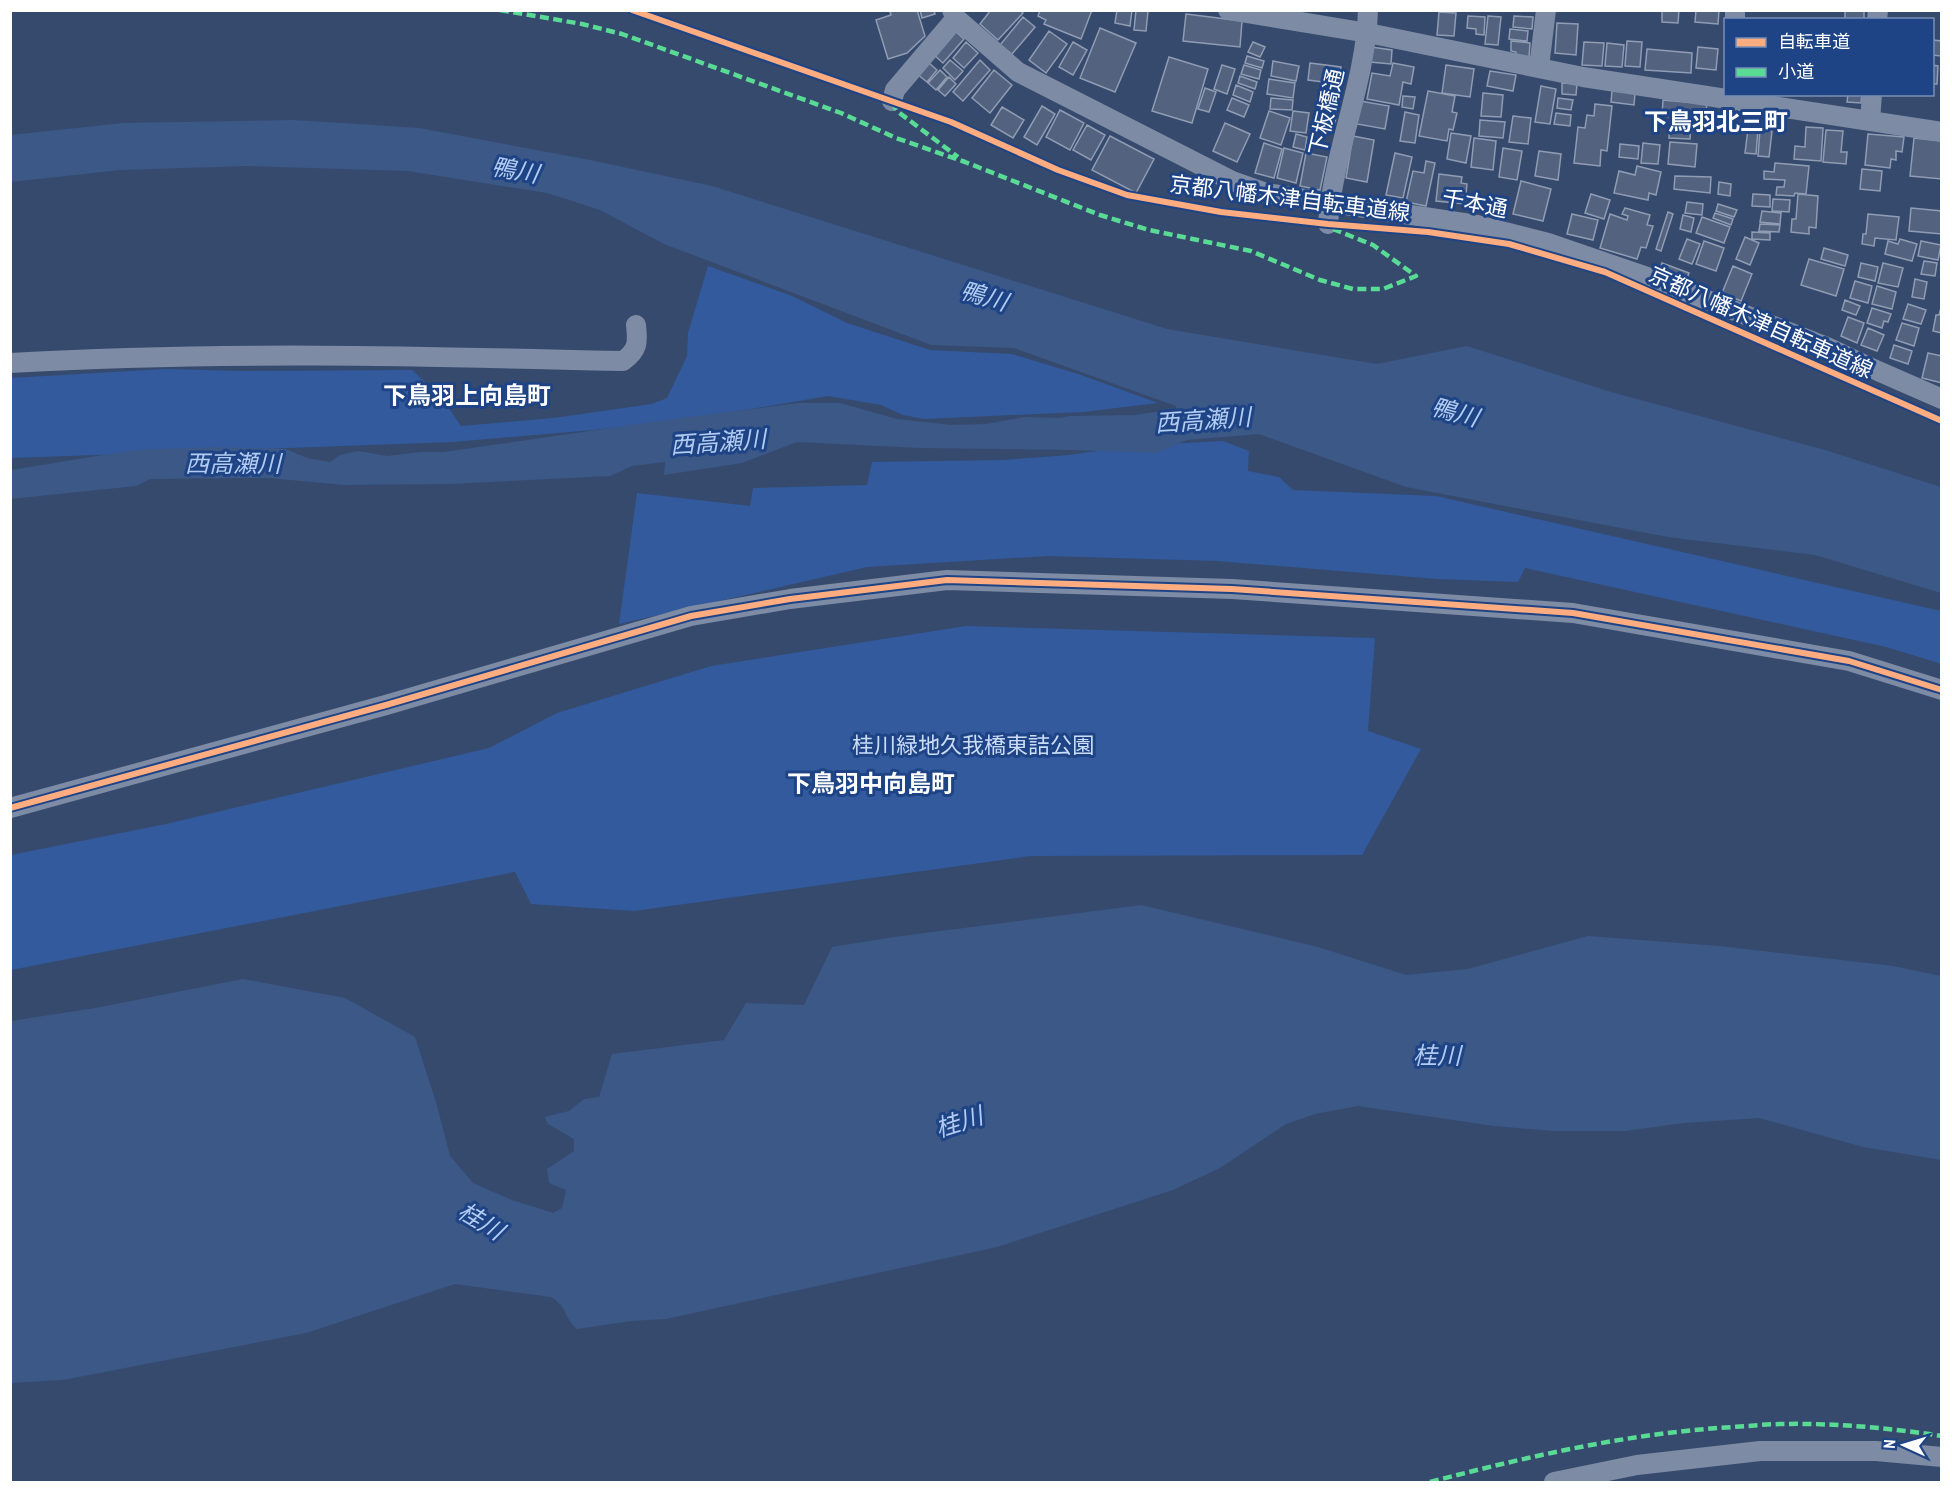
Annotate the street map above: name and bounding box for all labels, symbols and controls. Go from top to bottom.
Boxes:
legend [1724,18,1934,96]
text: 自転車道 [1778,30,1850,53]
text: 小道 [1778,60,1814,83]
street label: 下板橋通 [1302,66,1350,158]
district label: 下鳥羽北三町 [1644,106,1788,137]
water label: 鴨川 [489,151,544,190]
street label: 京都八幡木津自転車道線 [1168,169,1412,227]
street label: 千本通 [1440,183,1510,223]
street label: 京都八幡木津自転車道線 [1645,260,1877,384]
water label: 鴨川 [957,274,1014,318]
district label: 下鳥羽上向島町 [383,380,551,411]
water label: 鴨川 [1428,391,1485,434]
water label: 西高瀬川 [1154,401,1255,439]
water label: 西高瀬川 [669,423,770,461]
water label: 西高瀬川 [185,448,284,479]
park label: 桂川緑地久我橋東詰公園 [852,731,1094,759]
district label: 下鳥羽中向島町 [787,768,955,799]
water label: 桂川 [1413,1040,1464,1071]
water label: 桂川 [931,1099,989,1144]
water label: 桂川 [452,1195,512,1248]
north arrow [1874,1415,1934,1475]
text: N [1879,1439,1899,1449]

